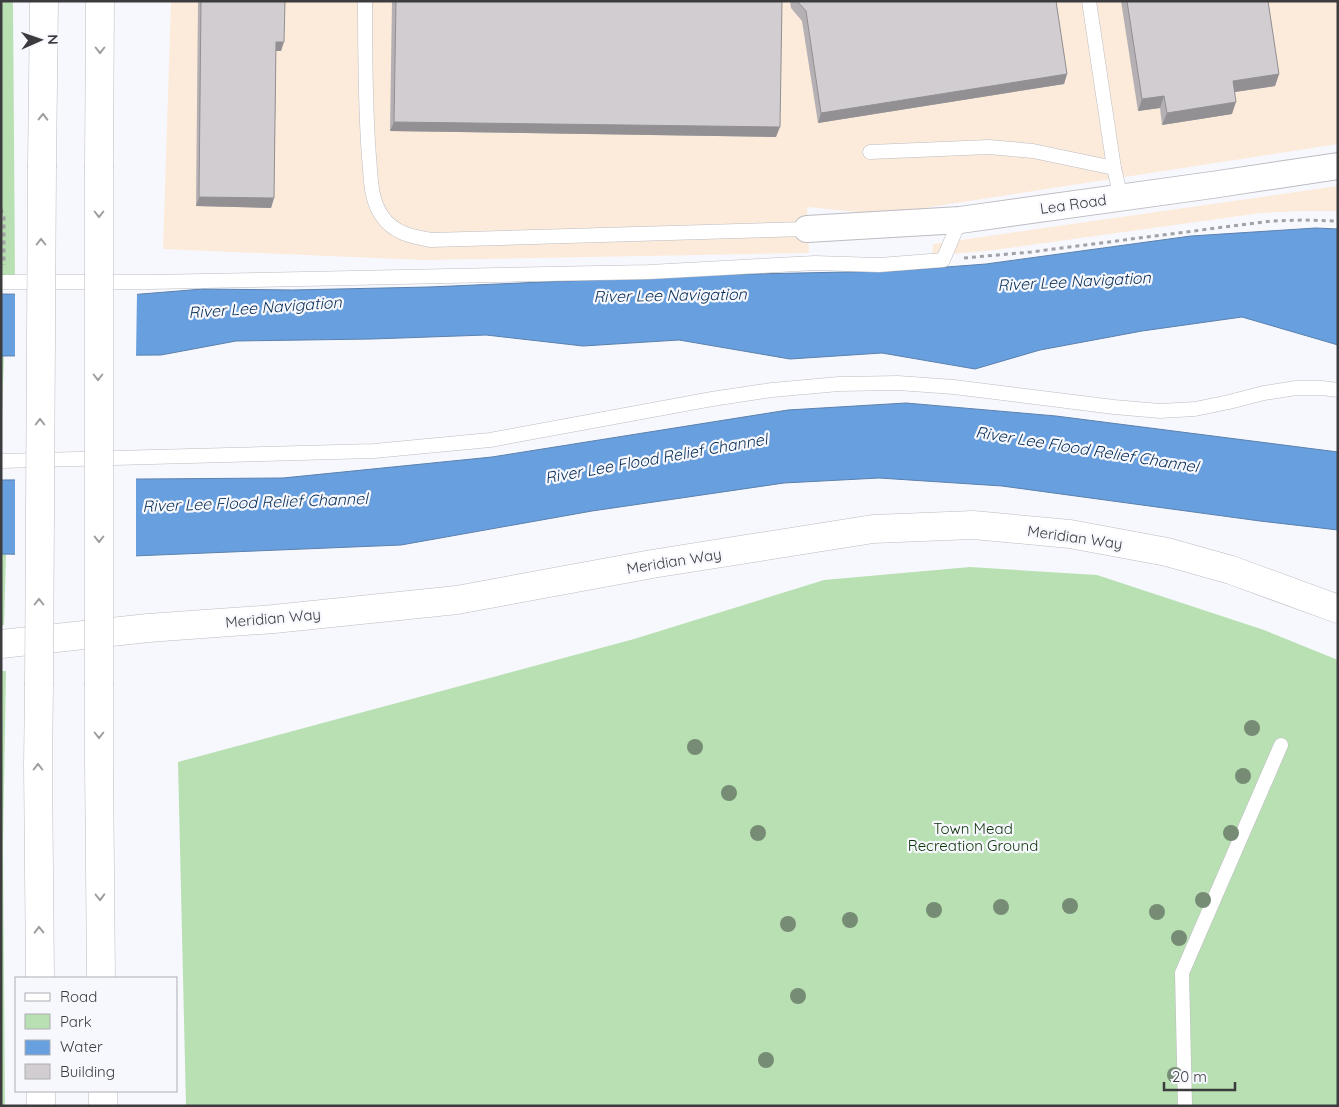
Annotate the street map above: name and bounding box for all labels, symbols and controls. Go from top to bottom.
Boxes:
north arrow [15,15,65,65]
text: N [44,34,62,45]
one-way arrow [95,46,105,54]
one-way arrow [37,112,48,120]
street label: Lea Road [1039,190,1107,218]
one-way arrow [94,211,104,219]
one-way arrow [36,238,46,246]
water label: River Lee Navigation [997,267,1152,295]
water label: River Lee Navigation [593,284,748,306]
water label: River Lee Navigation [188,292,343,322]
one-way arrow [93,374,103,381]
one-way arrow [35,418,45,426]
water label: River Lee Flood Relief Channel [974,421,1202,477]
water label: River Lee Flood Relief Channel [543,428,771,487]
water label: River Lee Flood Relief Channel [142,488,370,516]
street label: Meridian Way [1026,521,1124,553]
one-way arrow [94,536,104,544]
street label: Meridian Way [625,544,723,578]
one-way arrow [34,598,44,606]
street label: Meridian Way [224,604,322,632]
one-way arrow [94,731,104,739]
one-way arrow [33,763,43,770]
park label: Town Mead Recreation Ground [908,819,1038,855]
one-way arrow [95,894,105,901]
one-way arrow [34,925,44,933]
legend [15,977,178,1092]
text: Road [60,987,97,1006]
text: Park [60,1012,92,1031]
text: Water [60,1037,103,1056]
scale bar [1164,1060,1235,1092]
text: Building [60,1062,115,1081]
text: 20 m [1172,1067,1207,1086]

